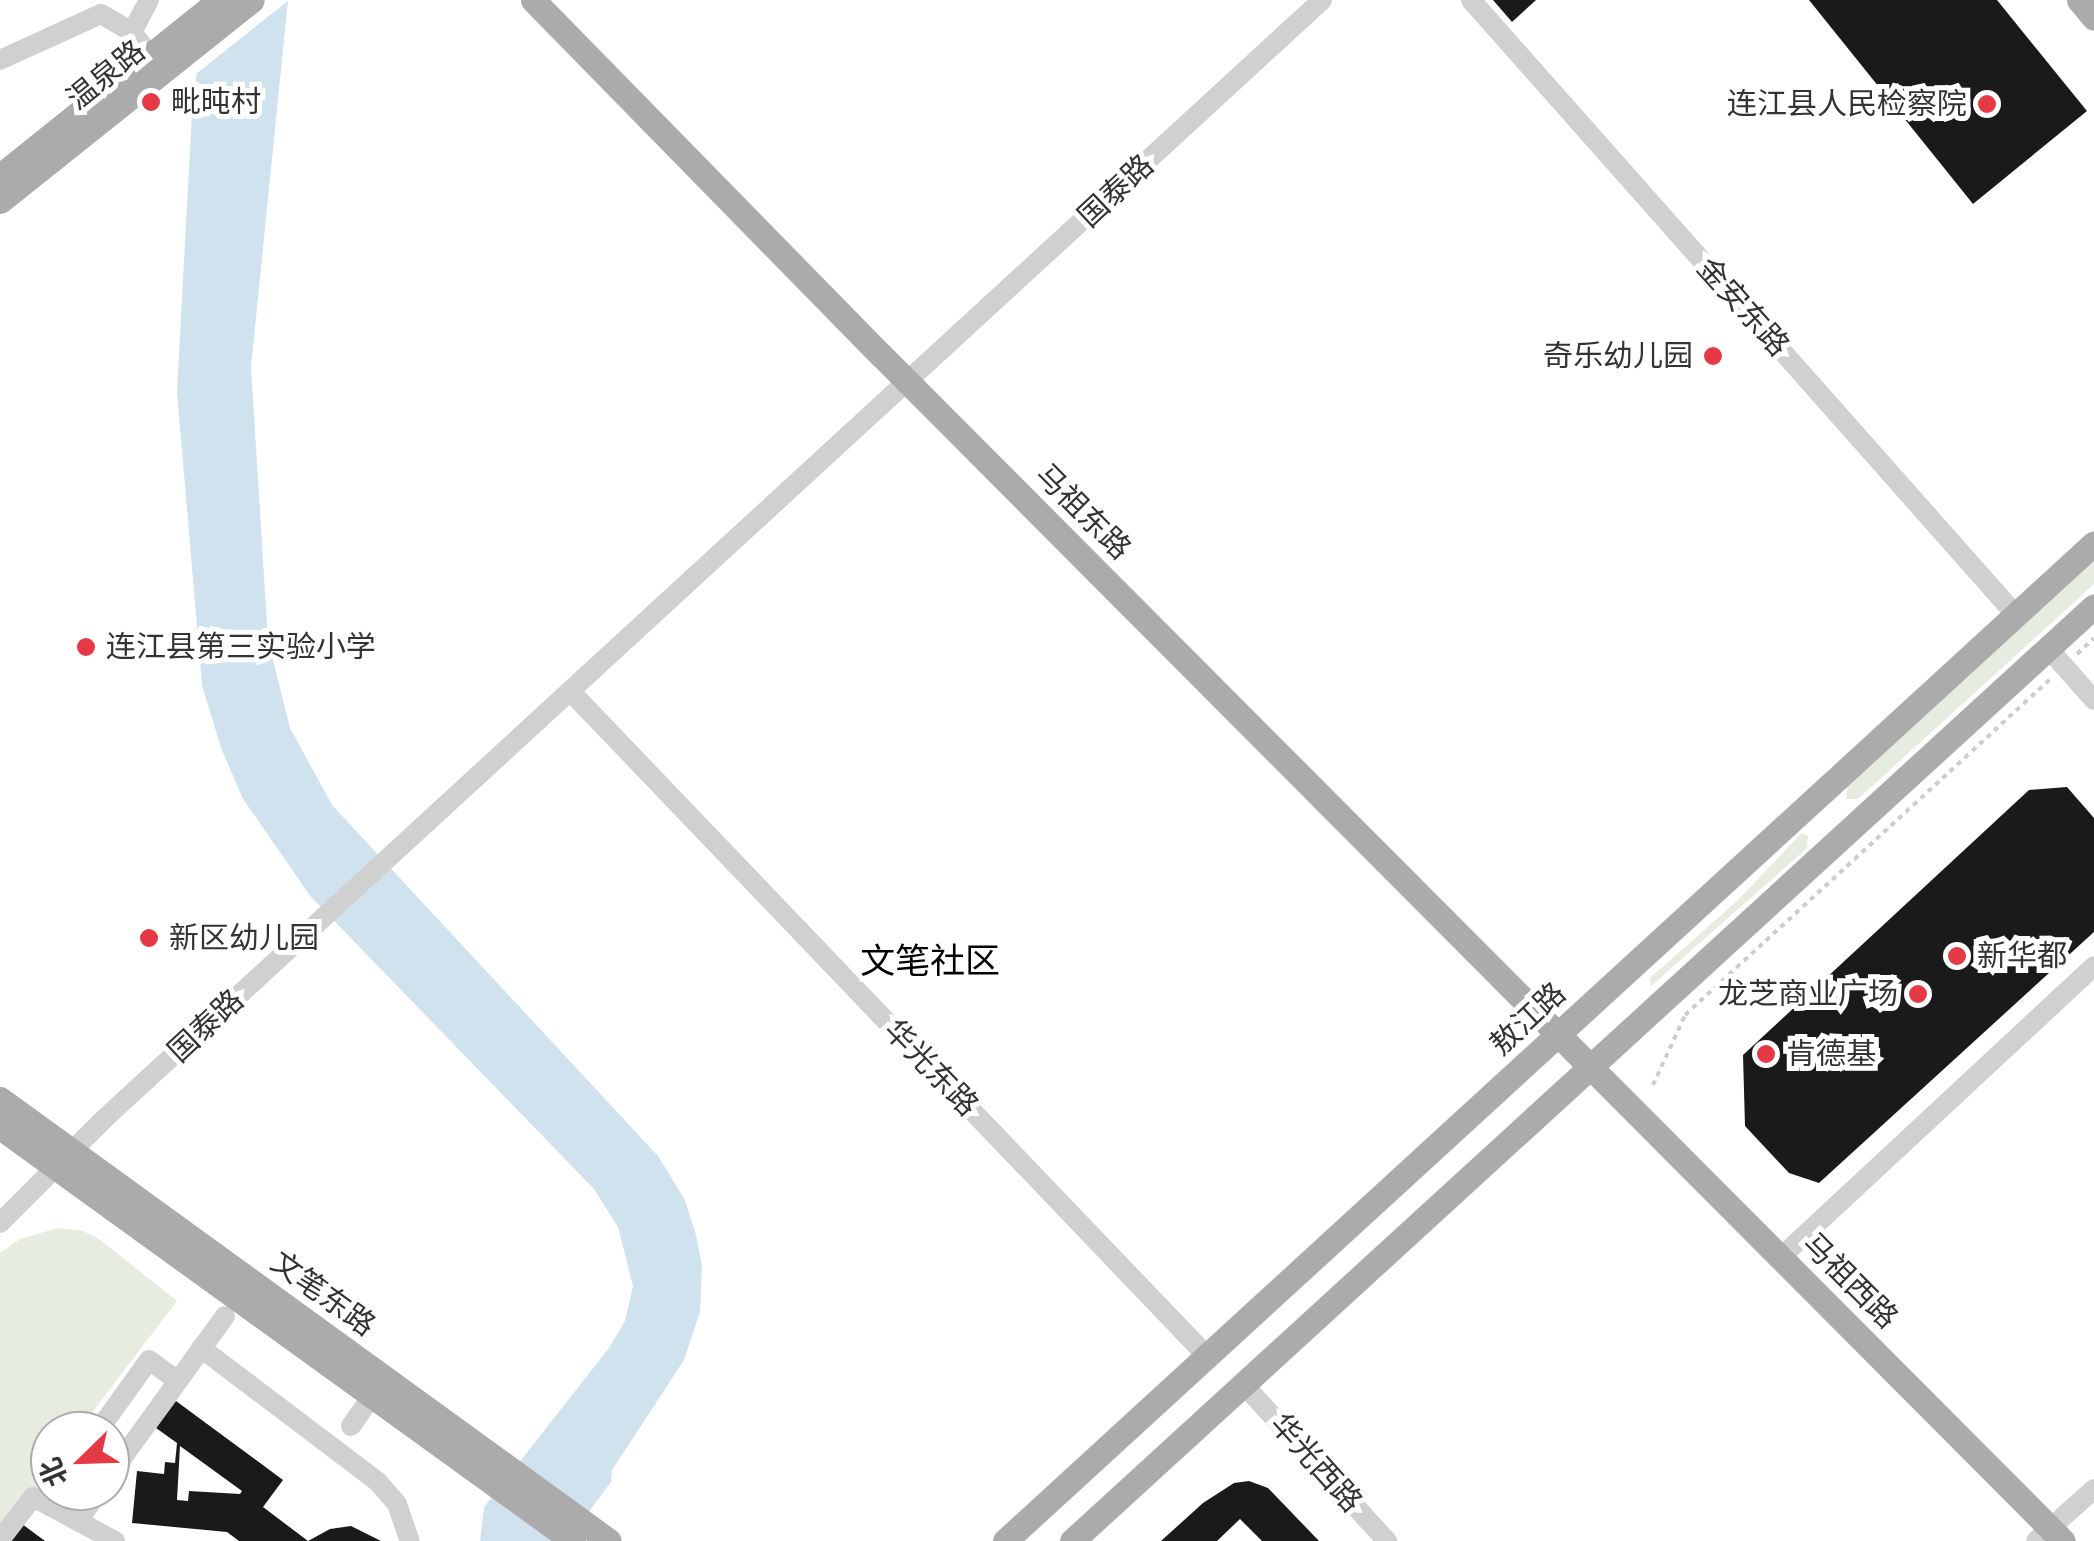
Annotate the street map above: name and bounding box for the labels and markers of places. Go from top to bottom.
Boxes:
place label: 毗旽村 [171,84,261,120]
place label: 连江县人民检察院 [1727,86,1967,122]
marker: 毗旽村 [140,91,162,113]
marker: 连江县人民检察院 [1976,93,1998,115]
place label: 奇乐幼儿园 [1543,338,1693,374]
marker: 奇乐幼儿园 [1702,345,1724,367]
place label: 连江县第三实验小学 [106,629,376,665]
marker: 连江县第三实验小学 [75,636,97,658]
place label: 新区幼儿园 [169,920,319,956]
marker: 新区幼儿园 [138,927,160,949]
place label: 新华都 [1977,938,2067,974]
marker: 新华都 [1946,945,1968,967]
place label: 龙芝商业广场 [1718,976,1898,1012]
marker: 龙芝商业广场 [1907,983,1929,1005]
place label: 肯德基 [1786,1036,1876,1072]
marker: 肯德基 [1755,1043,1777,1065]

